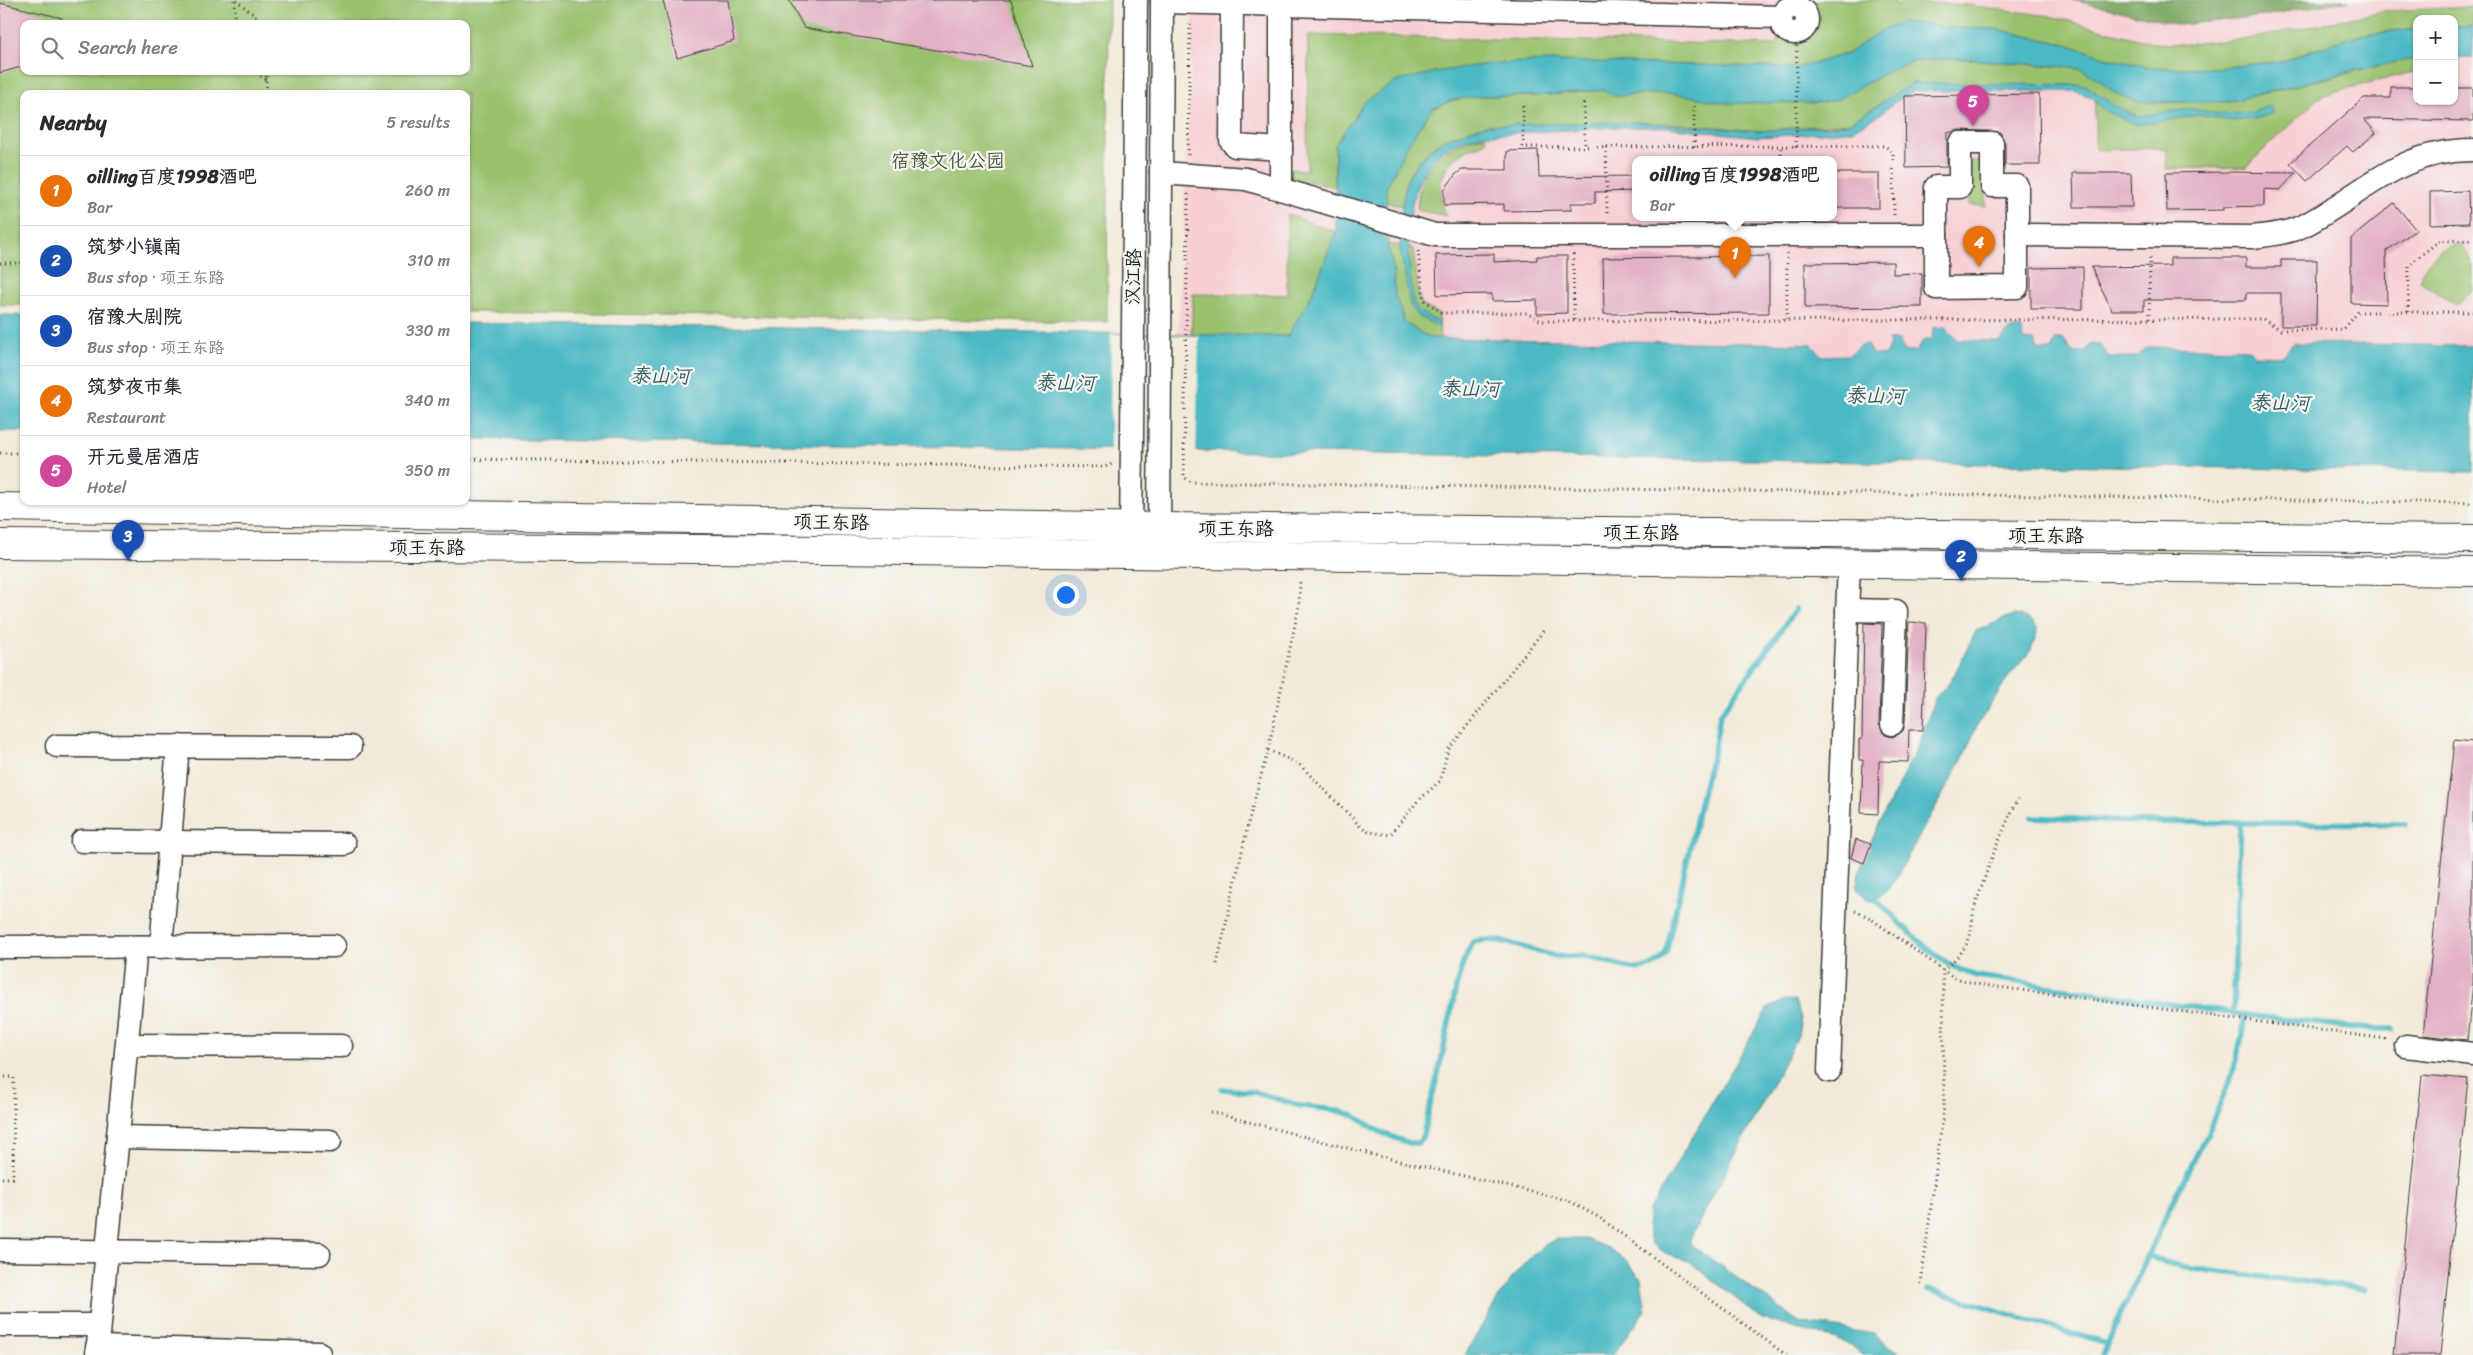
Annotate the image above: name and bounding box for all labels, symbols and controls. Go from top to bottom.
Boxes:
map controls [2413,15,2458,105]
button: + [2413,15,2458,60]
search box [20,20,470,75]
text: Search here [78,31,178,64]
icon: search [38,34,66,62]
button: − [2413,60,2458,105]
pin: 5 [1957,85,1989,126]
text: Nearby [40,104,106,142]
text: 5 results [386,108,450,137]
park label: 宿豫文化公园 [891,144,1005,177]
popup [1632,156,1837,221]
text: oilling百度1998酒吧 [1650,158,1819,191]
text: oilling百度1998酒吧 [87,160,257,193]
text: 1 [53,176,59,205]
text: 260 m [405,176,450,205]
text: Bar [1650,191,1674,220]
text: Bar [87,193,112,222]
pin: 4 [1963,226,1995,267]
text: 筑梦小镇南 [87,230,182,263]
pin: 1 [1719,237,1751,278]
text: 2 [51,246,61,275]
text: 310 m [408,246,450,275]
street label: 汉江路 [1116,248,1150,306]
text: Bus stop · 项王东路 [87,263,224,292]
text: 宿豫大剧院 [87,300,182,333]
text: 3 [52,316,60,345]
text: 330 m [406,316,450,345]
text: Bus stop · 项王东路 [87,333,224,362]
water label: 泰山河 [630,358,693,394]
water label: 泰山河 [1035,365,1098,401]
text: 筑梦夜市集 [87,370,182,403]
water label: 泰山河 [1440,371,1503,407]
water label: 泰山河 [1845,378,1908,414]
water label: 泰山河 [2250,385,2313,421]
text: 4 [51,386,61,415]
text: 340 m [405,386,450,415]
text: Restaurant [87,403,166,432]
text: 开元曼居酒店 [87,440,201,473]
text: 5 [51,456,61,485]
text: 350 m [405,456,450,485]
text: Hotel [87,473,126,502]
street label: 项王东路 [793,505,869,539]
street label: 项王东路 [1198,512,1274,545]
street label: 项王东路 [1603,516,1679,549]
street label: 项王东路 [2008,519,2084,552]
pin: 3 [112,520,144,561]
street label: 项王东路 [389,531,465,564]
pin: 2 [1945,540,1977,581]
your location [1053,582,1079,608]

